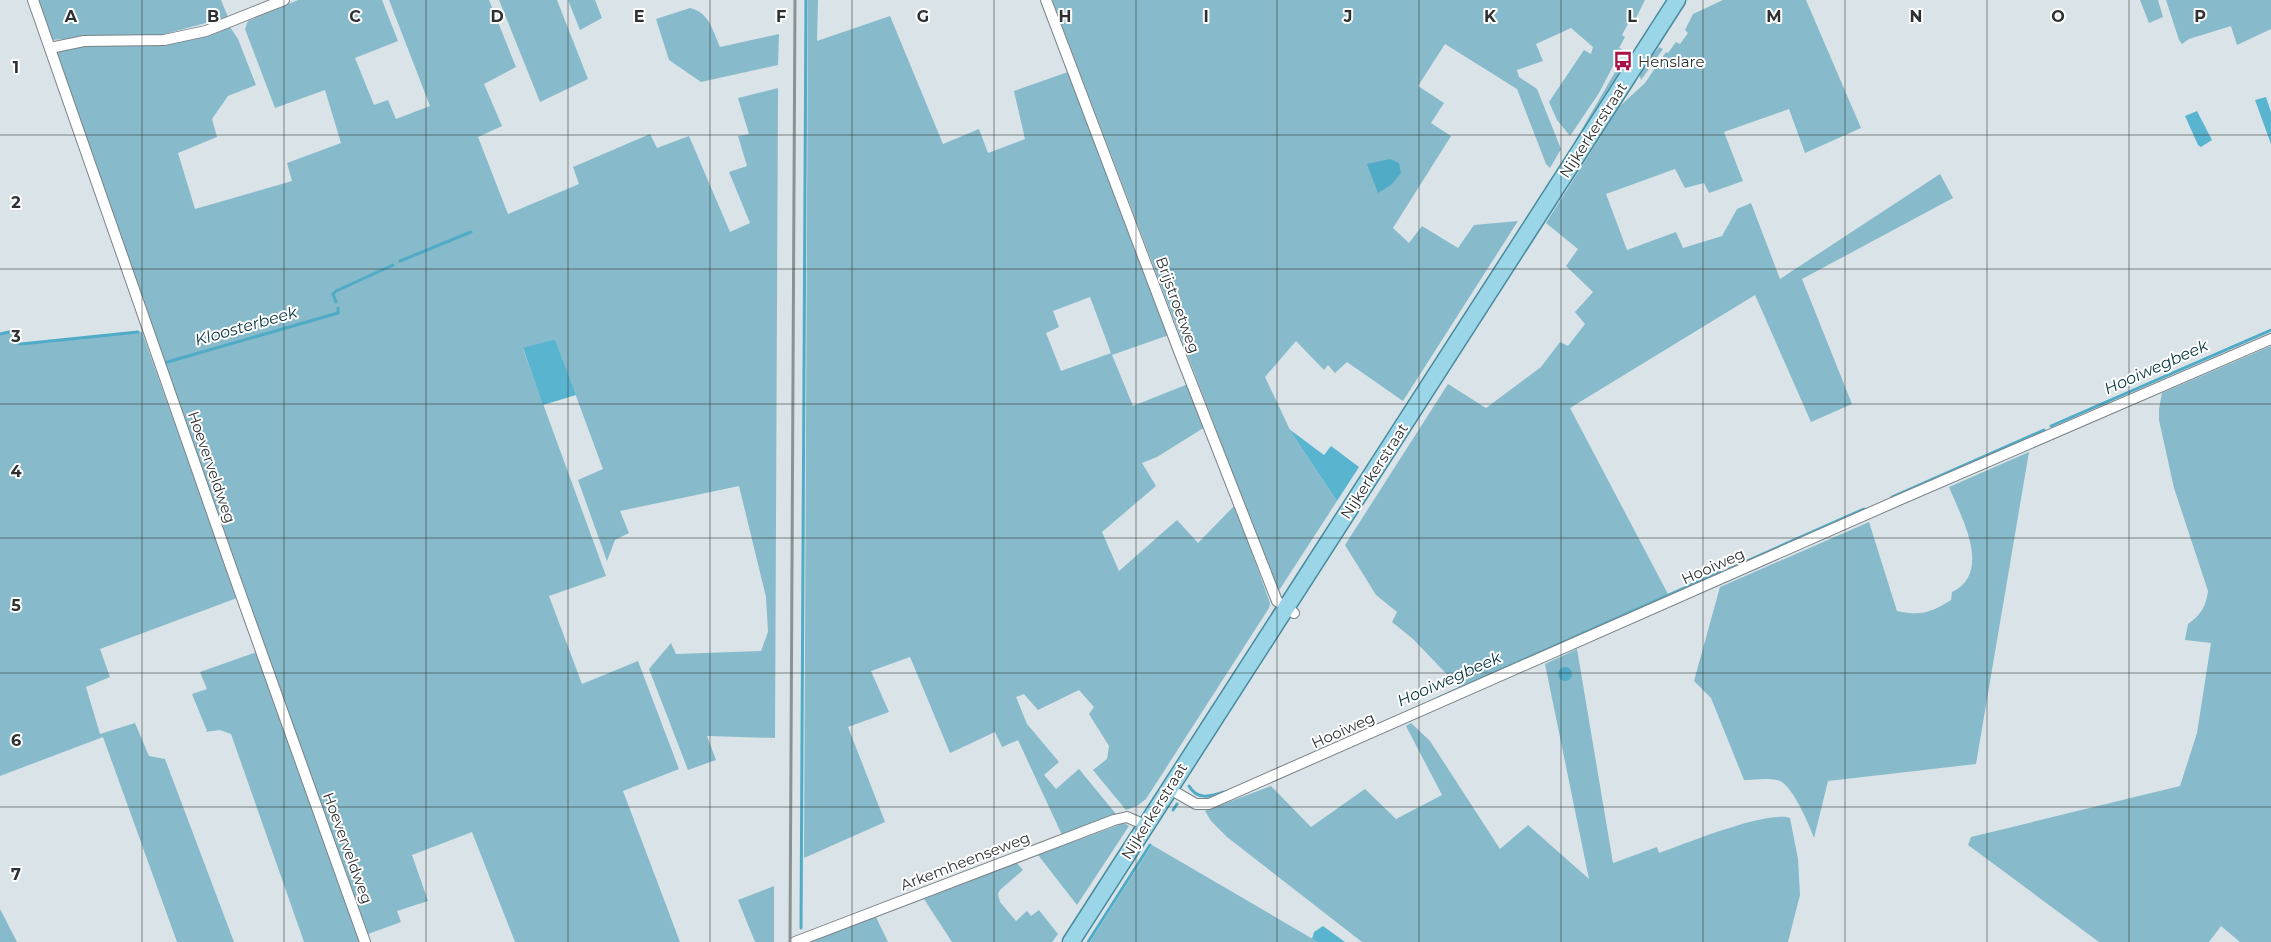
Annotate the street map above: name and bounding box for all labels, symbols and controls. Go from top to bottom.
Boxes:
text: A [64,7,78,26]
text: B [207,7,219,26]
text: C [349,7,361,26]
text: D [490,7,504,26]
text: E [634,7,644,26]
text: F [776,7,786,26]
text: G [917,7,929,26]
text: H [1059,7,1071,26]
text: I [1203,7,1209,26]
text: J [1343,7,1352,26]
text: K [1484,7,1497,26]
text: L [1627,7,1637,26]
text: M [1766,7,1782,26]
text: N [1910,7,1922,26]
text: O [2051,7,2065,26]
text: P [2194,7,2206,26]
bus stop icon: Henslare [1612,50,1634,72]
place label: Henslare [1638,52,1705,71]
text: 1 [13,58,19,77]
street label: Nijkerkerstraat [1555,79,1631,181]
text: 2 [11,193,21,212]
street label: Brijstroetweg [1152,254,1204,356]
water label: Kloosterbeek [193,302,301,350]
text: 3 [10,327,21,346]
water label: Hooiwegbeek [2101,335,2212,398]
street label: Hoeverveldweg [184,409,240,525]
street label: Nijkerkerstraat [1336,420,1412,522]
text: 4 [10,462,22,481]
street label: Hooiweg [1678,544,1748,588]
text: 5 [11,596,21,615]
water label: Hooiwegbeek [1394,647,1505,710]
street label: Hooiweg [1308,708,1378,752]
text: 6 [11,731,21,750]
street label: Nijkerkerstraat [1117,759,1191,863]
street label: Hoeverveldweg [319,790,377,906]
street label: Arkemheenseweg [898,828,1032,894]
text: 7 [11,865,21,884]

